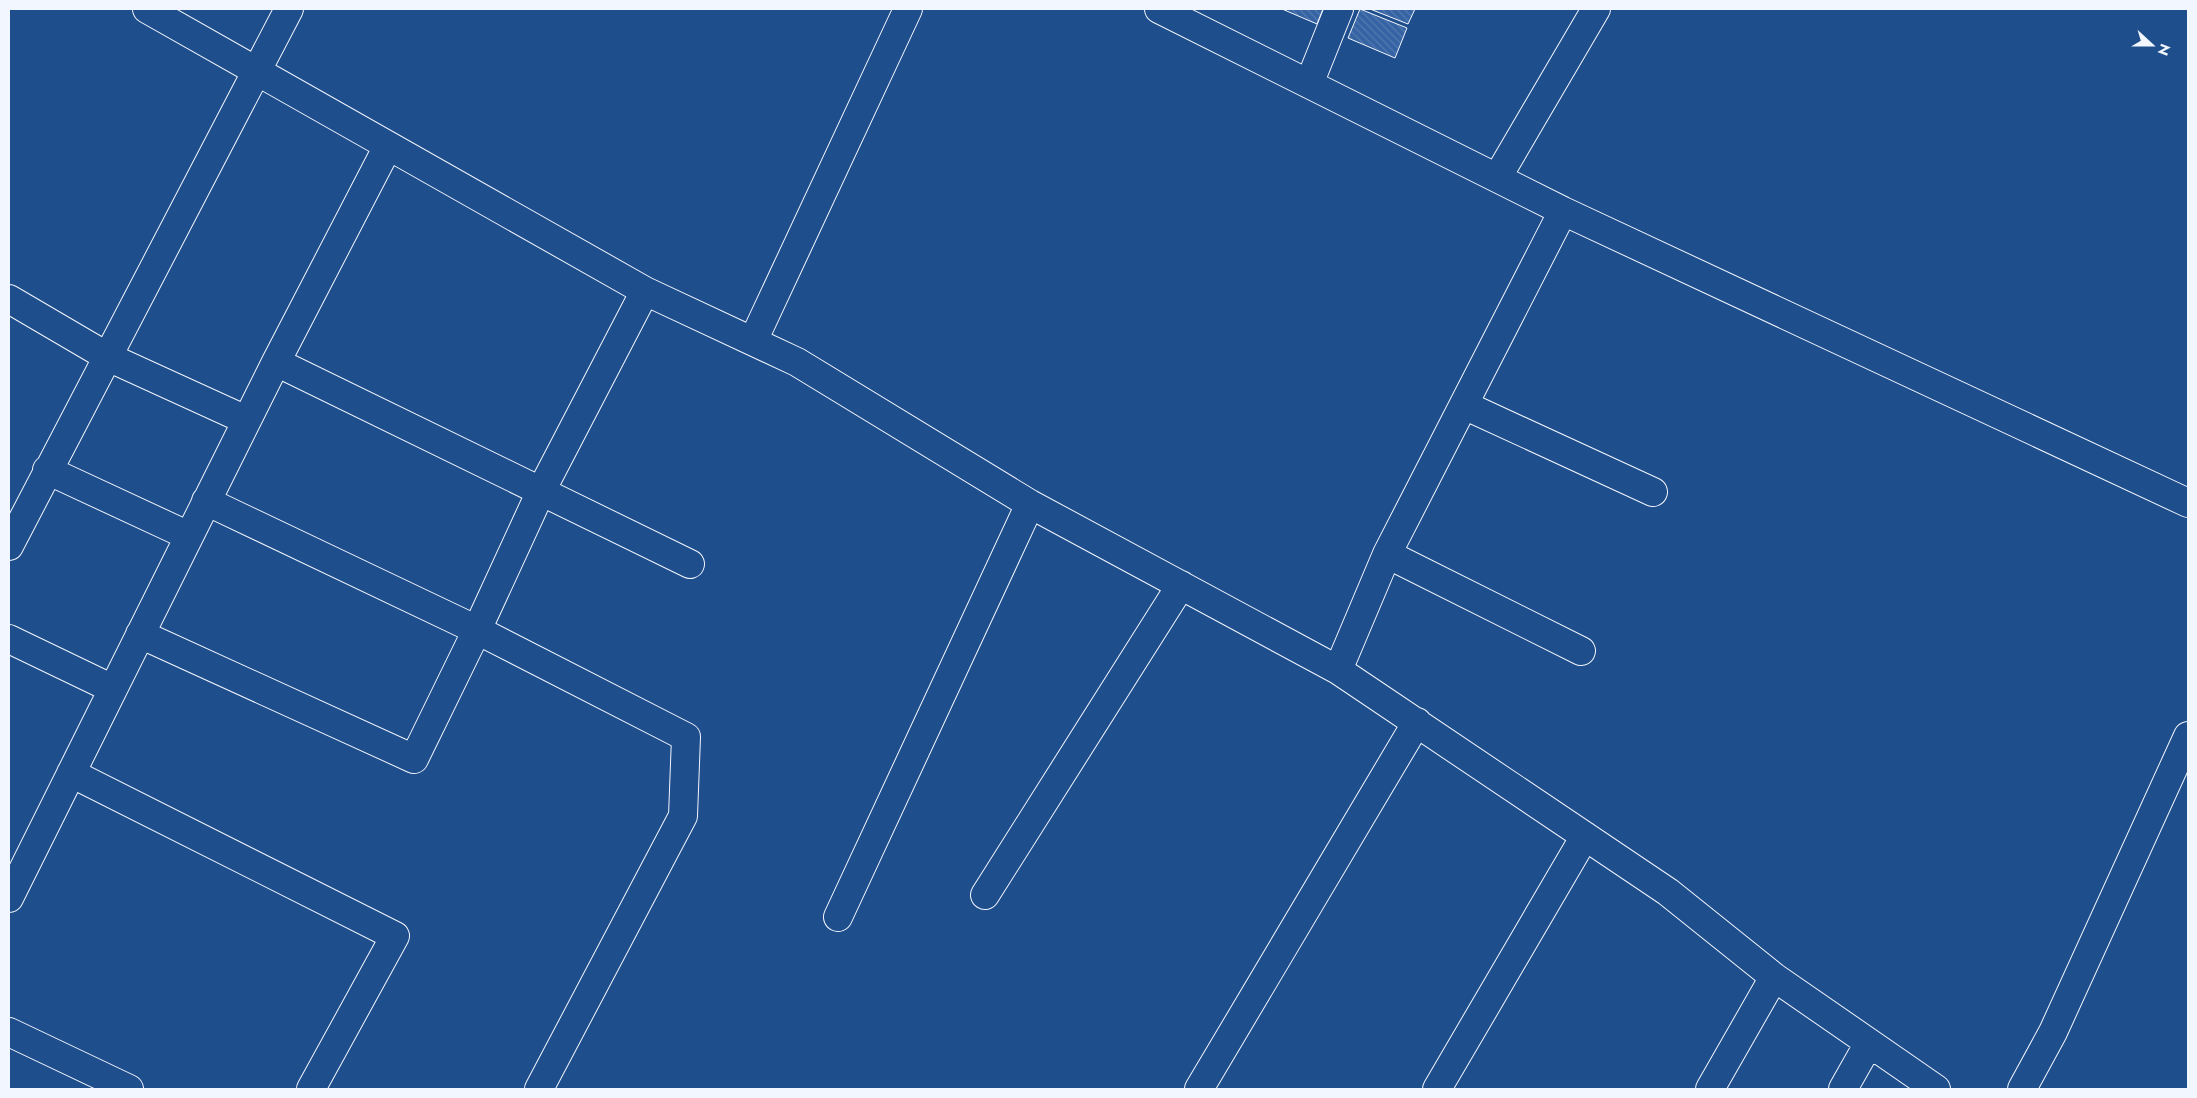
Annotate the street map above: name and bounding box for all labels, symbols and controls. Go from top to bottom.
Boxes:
north arrow [2127,20,2177,70]
text: N [2153,41,2175,58]

